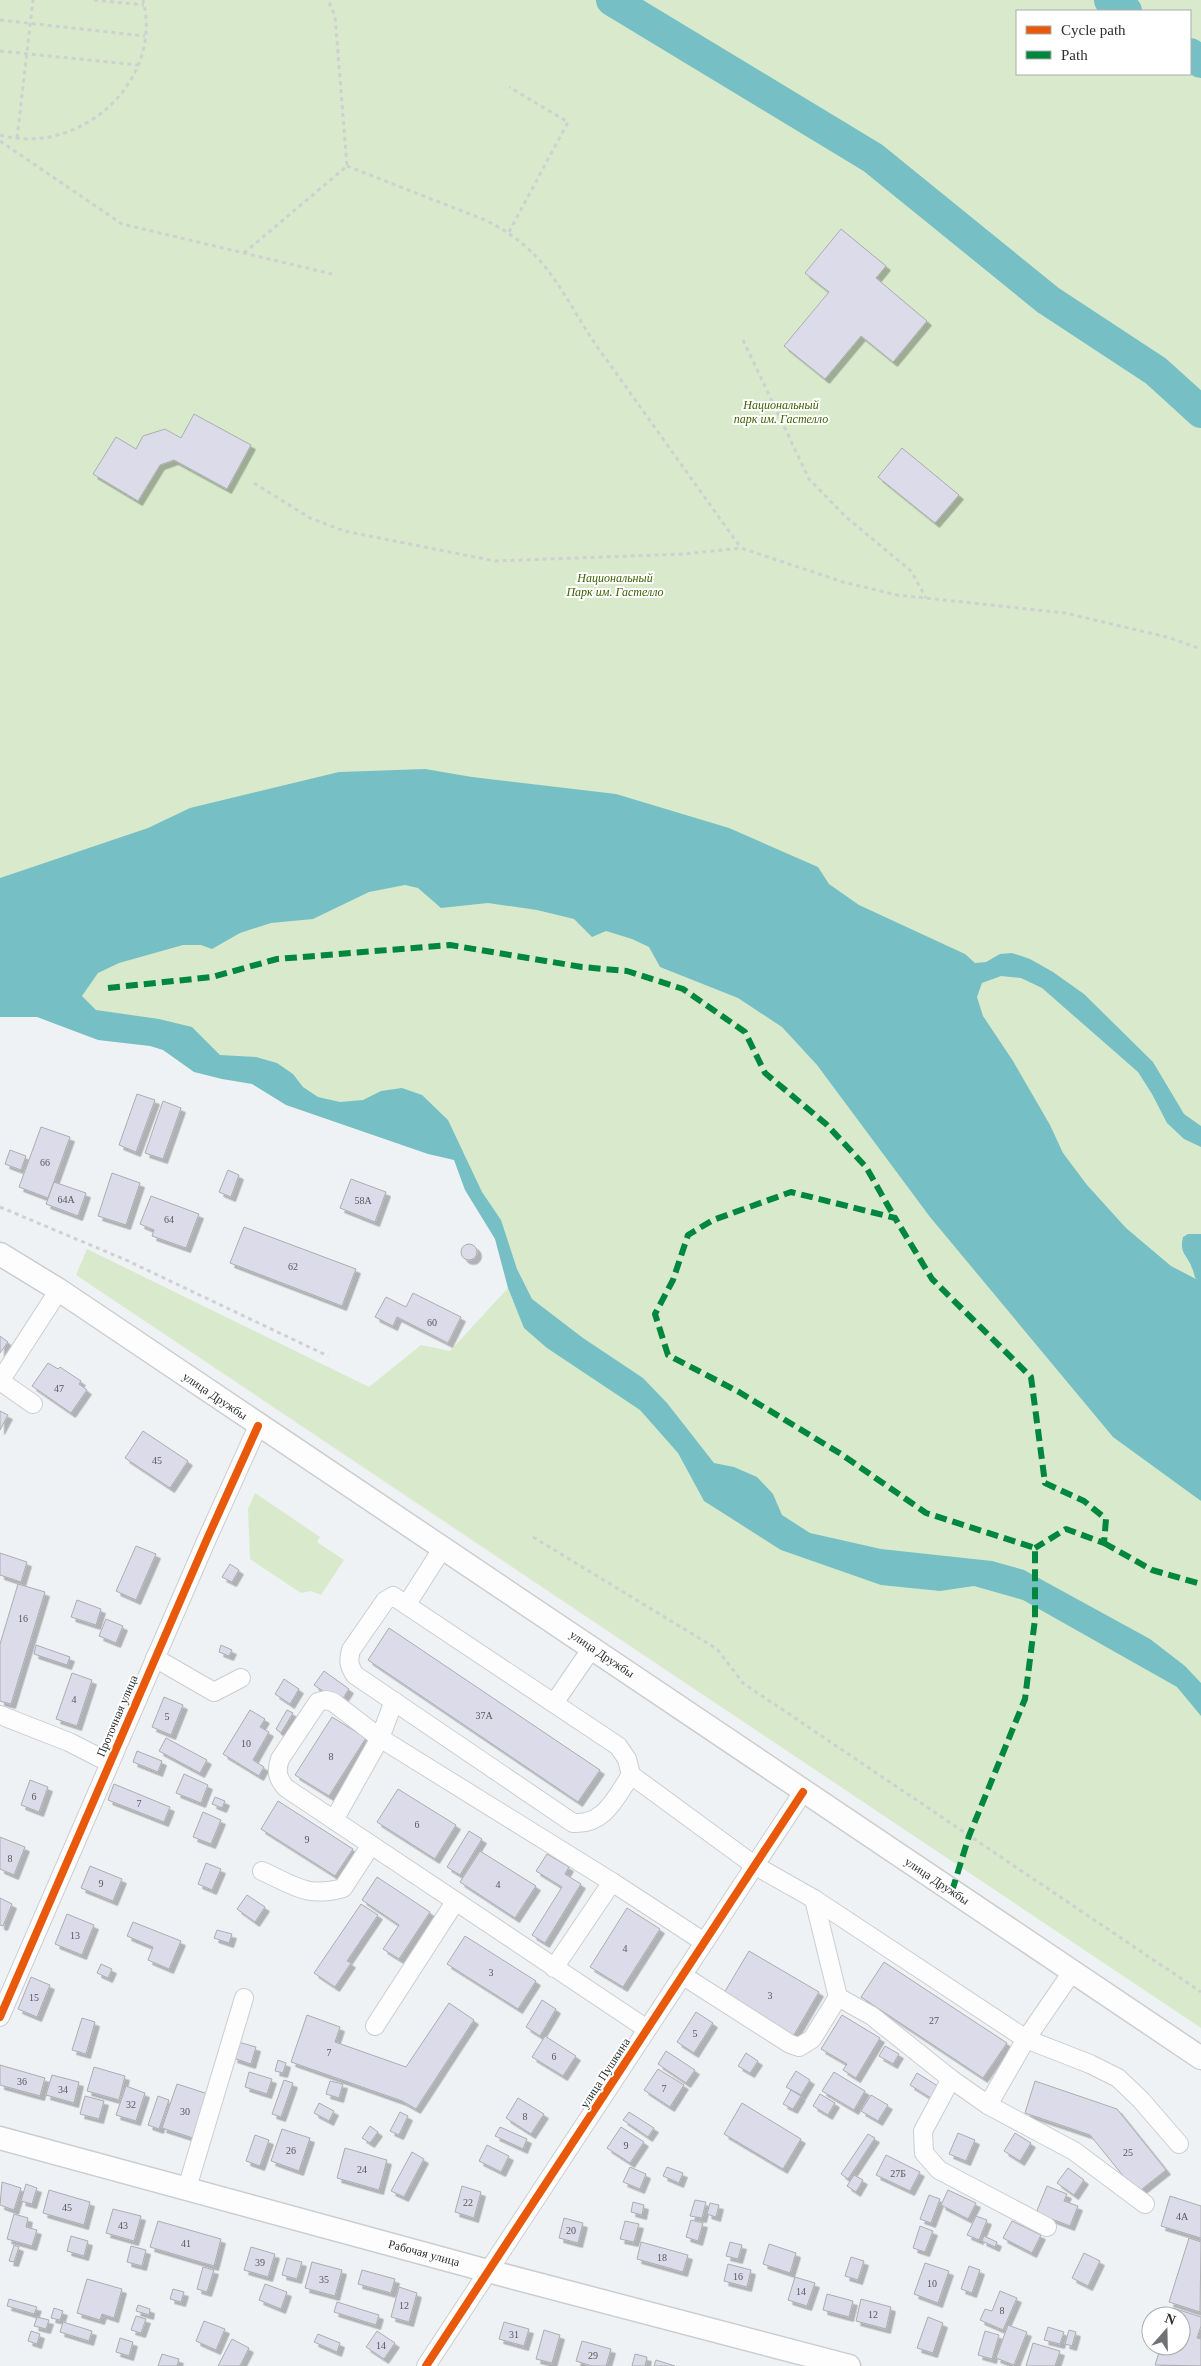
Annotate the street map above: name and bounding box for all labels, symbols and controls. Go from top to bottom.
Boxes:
legend [1016,10,1191,75]
text: Cycle path [1061,22,1126,38]
text: Path [1061,47,1088,63]
park label: Национальный парк им. Гастелло [734,398,828,426]
park label: Национальный Парк им. Гастелло [565,571,664,599]
house number: 66 [40,1157,50,1168]
house number: 64А [57,1194,75,1205]
house number: 58А [354,1195,372,1206]
house number: 64 [164,1214,174,1225]
house number: 62 [288,1261,298,1272]
house number: 60 [427,1317,437,1328]
street label: улица Дружбы [180,1369,250,1423]
house number: 47 [54,1383,64,1394]
house number: 45 [152,1455,162,1466]
house number: 16 [18,1613,28,1624]
street label: улица Дружбы [567,1627,637,1681]
street label: Проточная улица [94,1673,141,1759]
house number: 4 [72,1694,77,1705]
house number: 37А [475,1710,493,1721]
house number: 5 [165,1711,170,1722]
house number: 10 [241,1738,251,1749]
house number: 8 [329,1751,334,1762]
house number: 6 [32,1791,37,1802]
house number: 7 [137,1798,142,1809]
house number: 6 [415,1819,420,1830]
house number: 9 [305,1834,310,1845]
house number: 8 [8,1853,13,1864]
street label: улица Дружбы [902,1854,972,1908]
house number: 9 [99,1878,104,1889]
house number: 4 [496,1879,501,1890]
house number: 13 [70,1930,80,1941]
house number: 4 [623,1943,628,1954]
house number: 3 [489,1967,494,1978]
house number: 3 [768,1990,773,2001]
house number: 15 [29,1992,39,2003]
house number: 27 [929,2015,939,2026]
house number: 5 [693,2028,698,2039]
street label: улица Пушкина [577,2035,633,2111]
house number: 7 [327,2047,332,2058]
house number: 6 [552,2051,557,2062]
house number: 36 [17,2076,27,2087]
house number: 7 [662,2083,667,2094]
house number: 34 [58,2084,68,2095]
house number: 32 [126,2099,136,2110]
house number: 30 [180,2106,190,2117]
house number: 8 [523,2111,528,2122]
house number: 9 [624,2140,629,2151]
house number: 26 [286,2145,296,2156]
house number: 25 [1123,2147,1133,2158]
house number: 24 [357,2164,367,2175]
house number: 27Б [890,2168,906,2179]
house number: 22 [463,2197,473,2208]
house number: 45 [62,2202,72,2213]
house number: 4А [1176,2211,1189,2222]
house number: 43 [118,2220,128,2231]
house number: 20 [566,2225,576,2236]
street label: Рабочая улица [387,2237,462,2269]
house number: 41 [181,2238,191,2249]
house number: 18 [657,2252,667,2263]
house number: 39 [255,2257,265,2268]
house number: 16 [733,2271,743,2282]
house number: 35 [319,2274,329,2285]
house number: 10 [927,2278,937,2289]
house number: 14 [796,2286,806,2297]
house number: 12 [399,2300,409,2311]
house number: 8 [1000,2305,1005,2316]
north arrow [1141,2306,1191,2356]
house number: 12 [868,2309,878,2320]
text: N [1163,2310,1178,2328]
house number: 31 [509,2329,519,2340]
house number: 14 [376,2340,386,2351]
house number: 29 [588,2350,598,2361]

